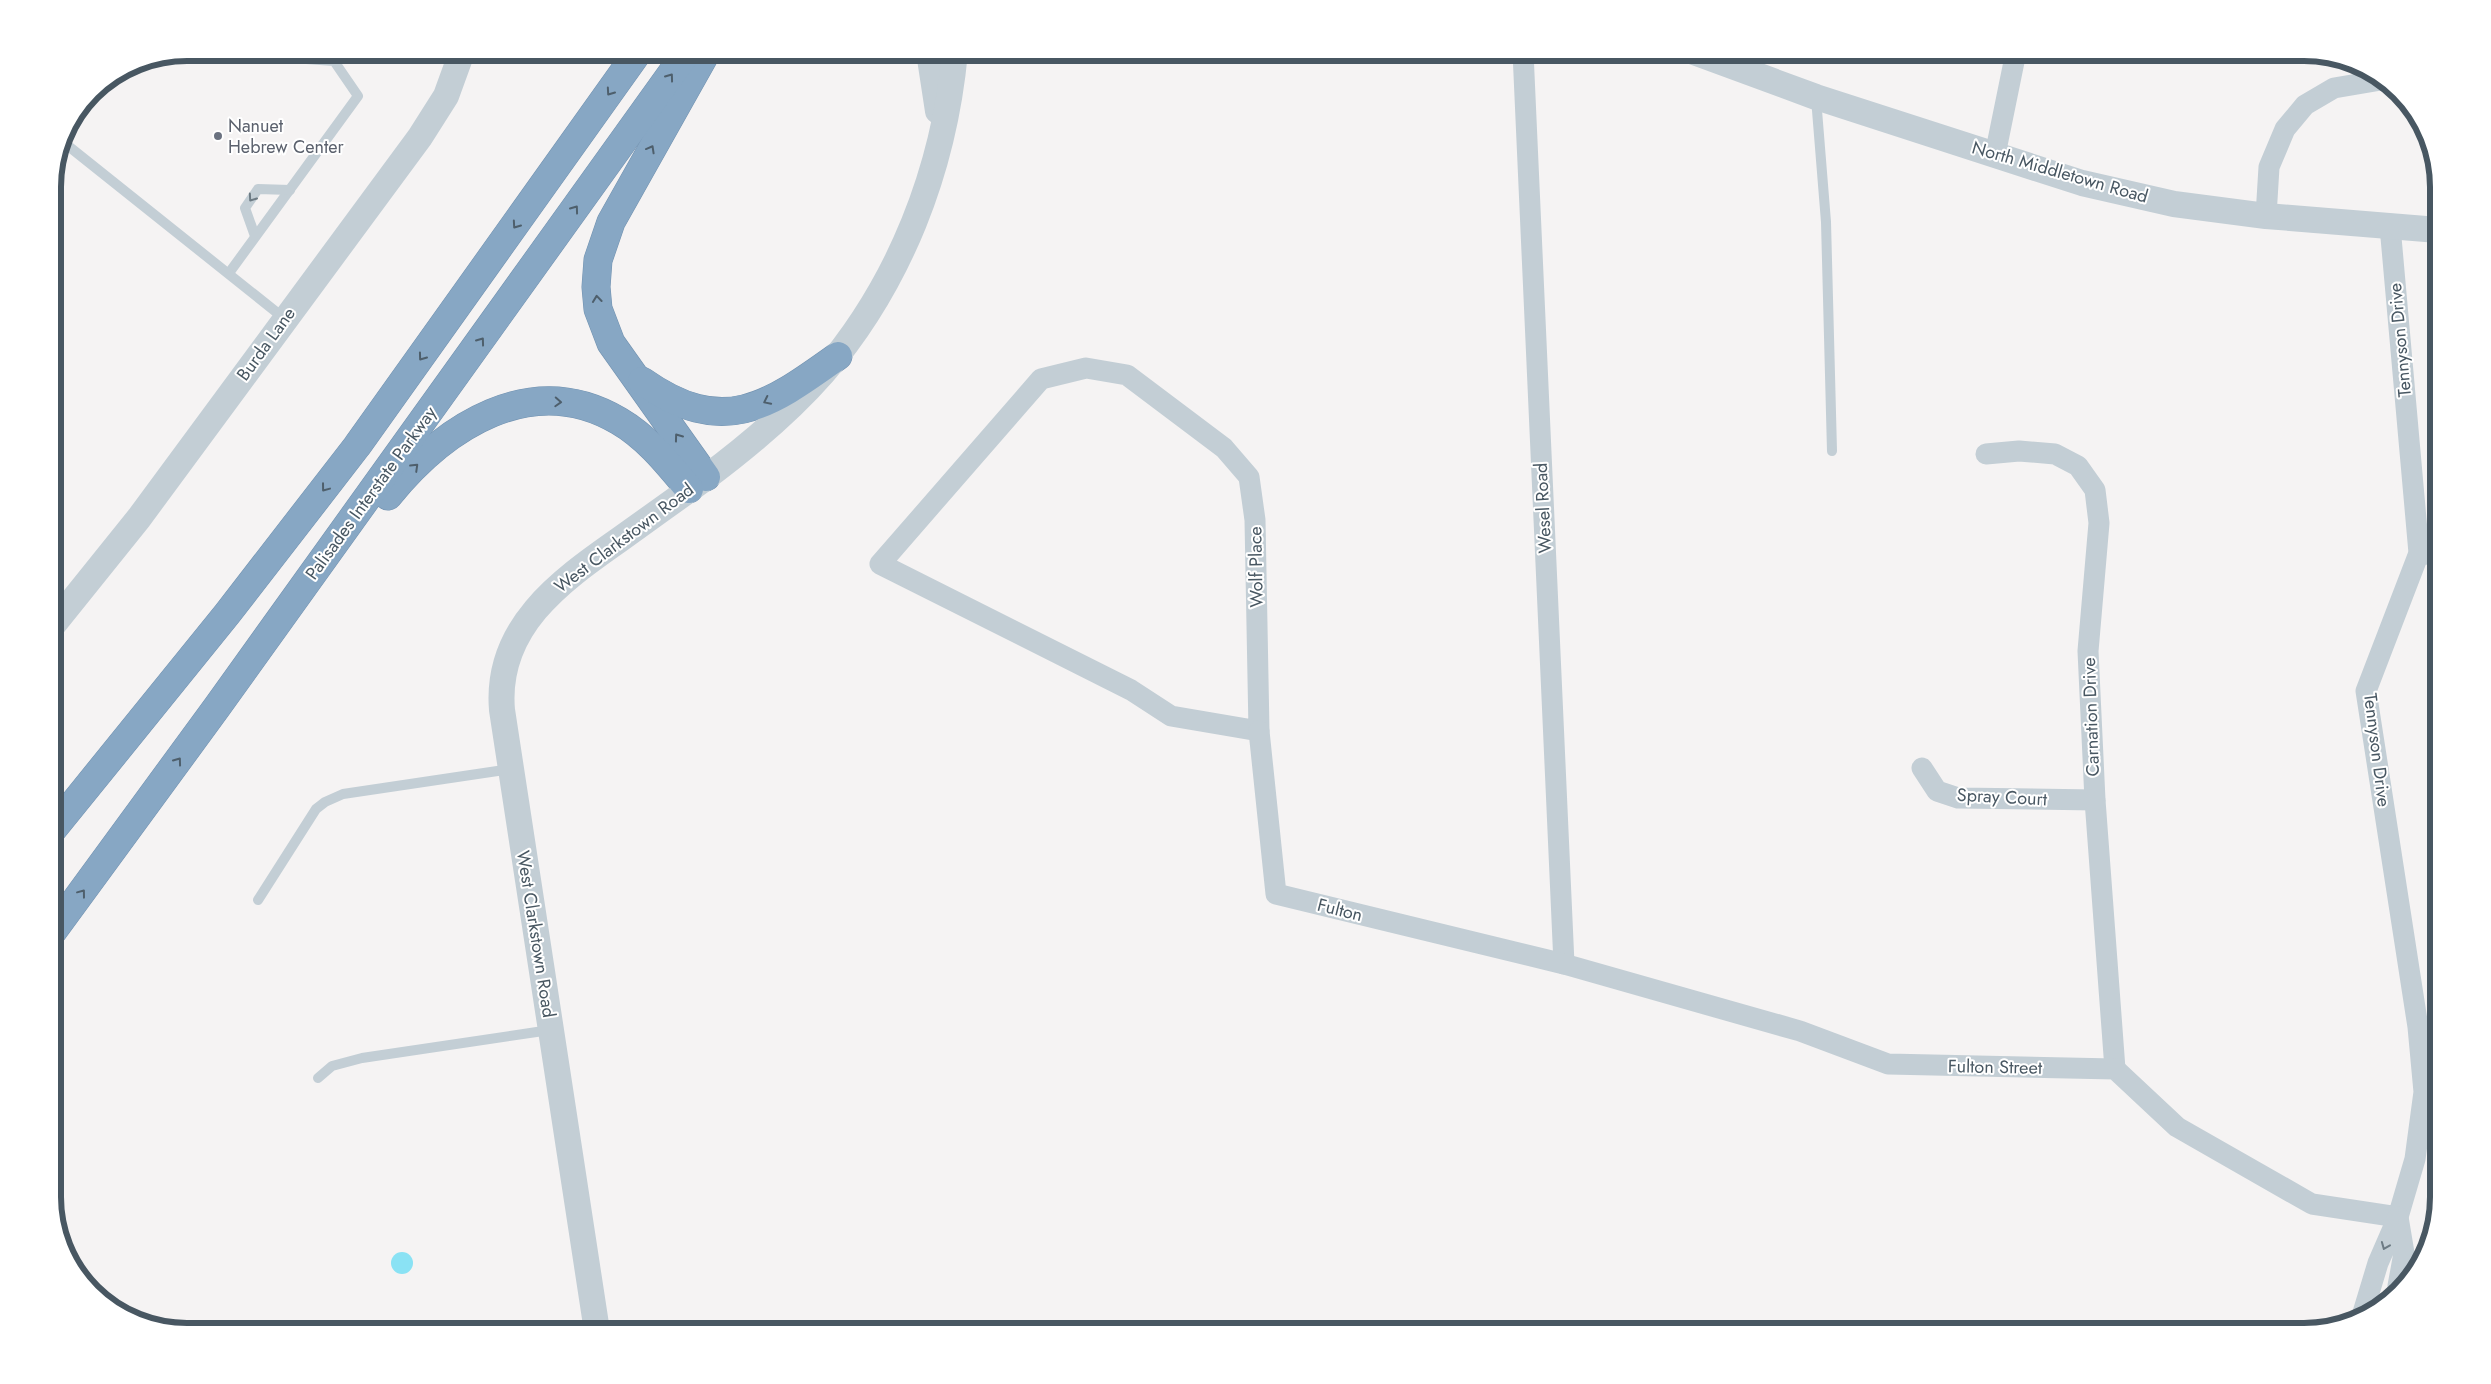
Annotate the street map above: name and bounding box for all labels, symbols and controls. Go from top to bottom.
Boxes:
one-way arrow [664,73,673,82]
one-way arrow [607,86,616,96]
place label: Nanuet Hebrew Center [228,113,345,160]
marker: Nanuet Hebrew Center [212,130,224,142]
street label: North Middletown Road [1969,134,2151,210]
one-way arrow [645,145,655,154]
one-way arrow [249,192,258,202]
one-way arrow [569,205,578,214]
one-way arrow [513,219,522,229]
street label: Tennyson Drive [2382,282,2418,398]
one-way arrow [592,294,603,302]
street label: Burda Lane [230,302,302,386]
one-way arrow [475,337,484,347]
one-way arrow [419,351,428,361]
one-way arrow [764,395,773,405]
one-way arrow [554,397,562,408]
street label: Palisades Interstate Parkway [299,401,443,585]
one-way arrow [675,434,684,443]
street label: Wesel Road [1528,462,1558,554]
one-way arrow [409,463,418,472]
street label: West Clarkstown Road [549,477,699,599]
one-way arrow [322,482,331,492]
street label: Wolf Place [1242,526,1270,608]
street label: Carnation Drive [2076,657,2106,777]
street label: Tennyson Drive [2357,692,2397,808]
one-way arrow [172,758,181,767]
street label: Spray Court [1956,782,2048,812]
street label: West Clarkstown Road [510,849,562,1019]
one-way arrow [77,890,85,899]
street label: Fulton [1315,892,1365,928]
street label: Fulton Street [1948,1053,2043,1081]
one-way arrow [2381,1241,2391,1250]

